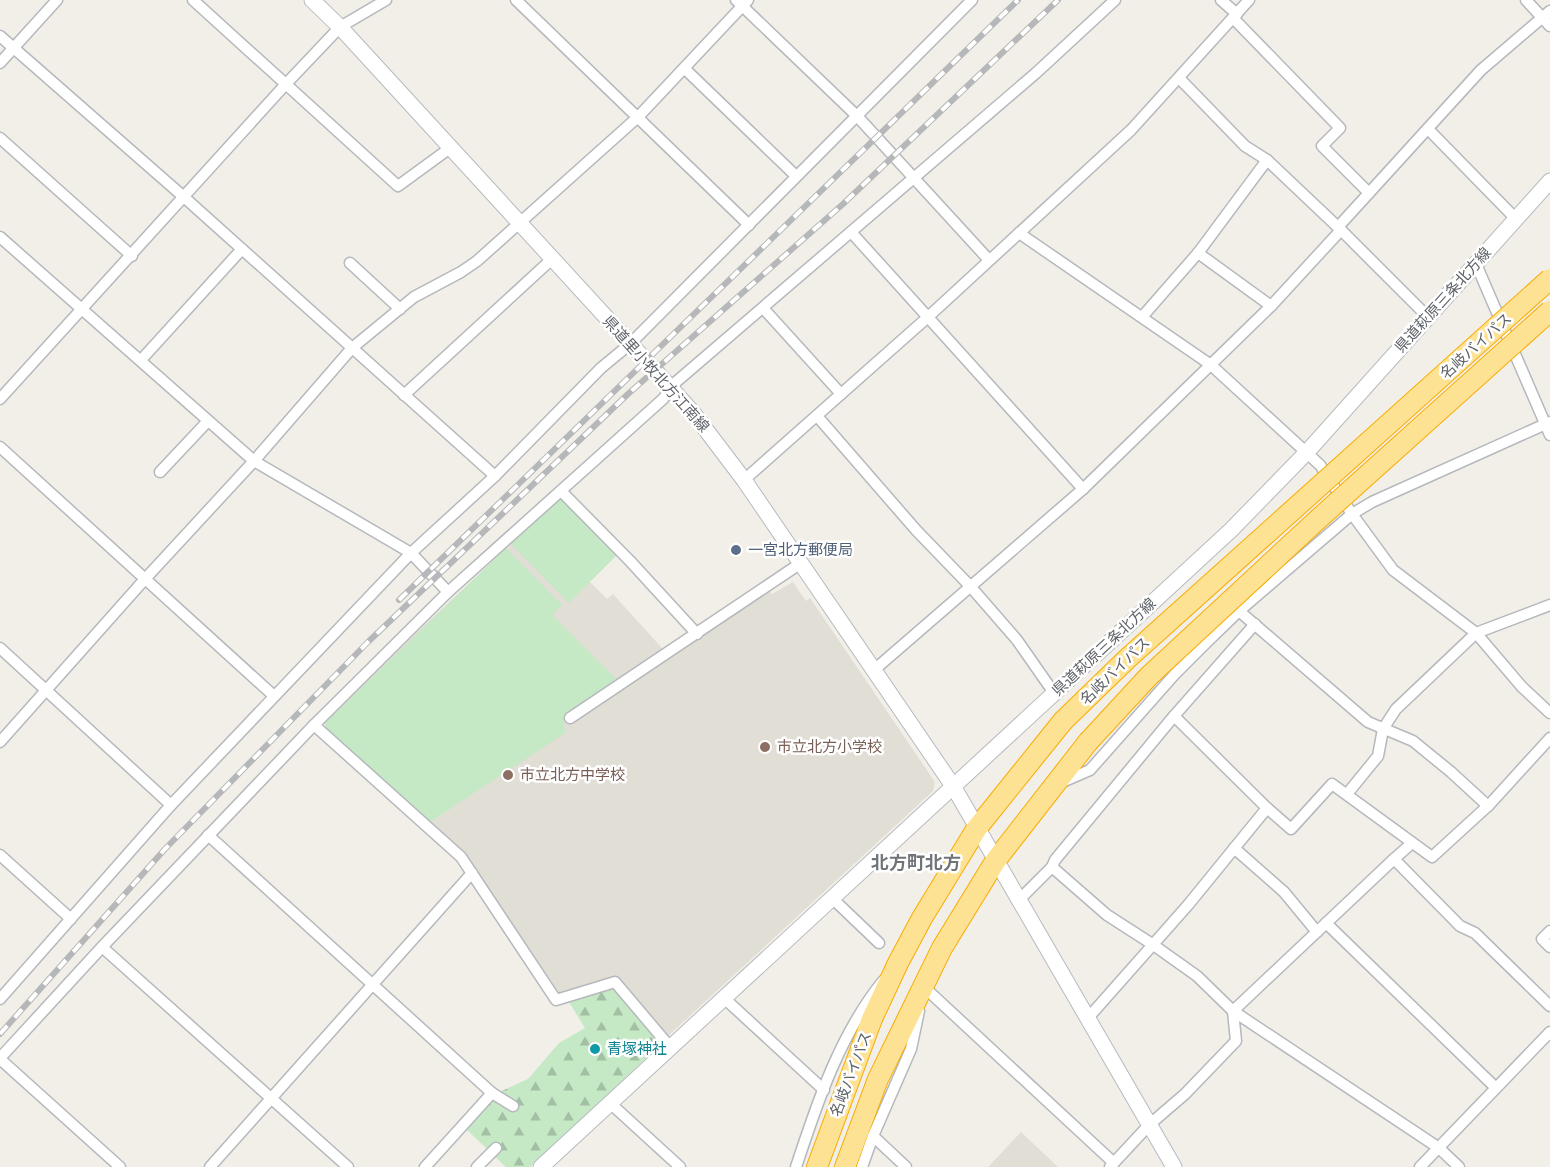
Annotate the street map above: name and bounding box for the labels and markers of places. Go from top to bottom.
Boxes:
place label: 一宮北方郵便局 [748,541,853,559]
marker: 一宮北方郵便局 [729,543,743,557]
place label: 市立北方小学校 [777,738,882,756]
marker: 市立北方小学校 [758,740,772,754]
place label: 市立北方中学校 [520,766,625,784]
marker: 市立北方中学校 [501,768,515,782]
place label: 青塚神社 [607,1040,667,1058]
marker: 青塚神社 [588,1042,602,1056]

